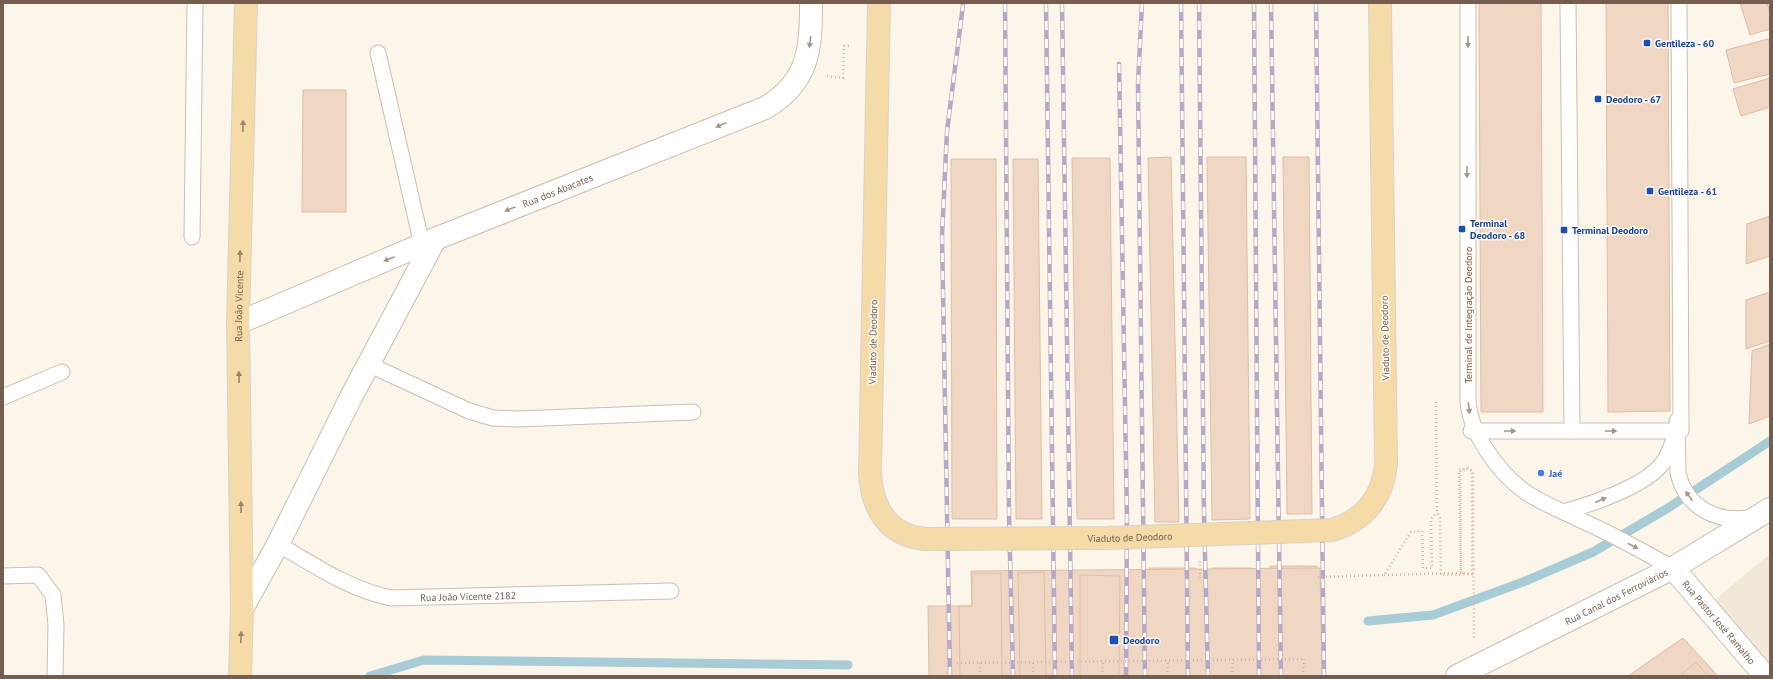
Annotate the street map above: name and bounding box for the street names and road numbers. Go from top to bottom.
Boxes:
street label: Rua dos Abacates [520,171,595,210]
street label: Terminal de Integração Deodoro [1462,247,1475,383]
street label: Rua João Vicente [231,270,246,342]
street label: Viaduto de Deodoro [1378,295,1392,382]
street label: Viaduto de Deodoro [866,299,880,386]
street label: Viaduto de Deodoro [1086,529,1173,545]
street label: Rua Canal dos Ferroviários [1562,565,1670,628]
street label: Rua Pastor José Ramalho [1680,577,1758,667]
street label: Rua João Vicente 2182 [420,588,516,604]

